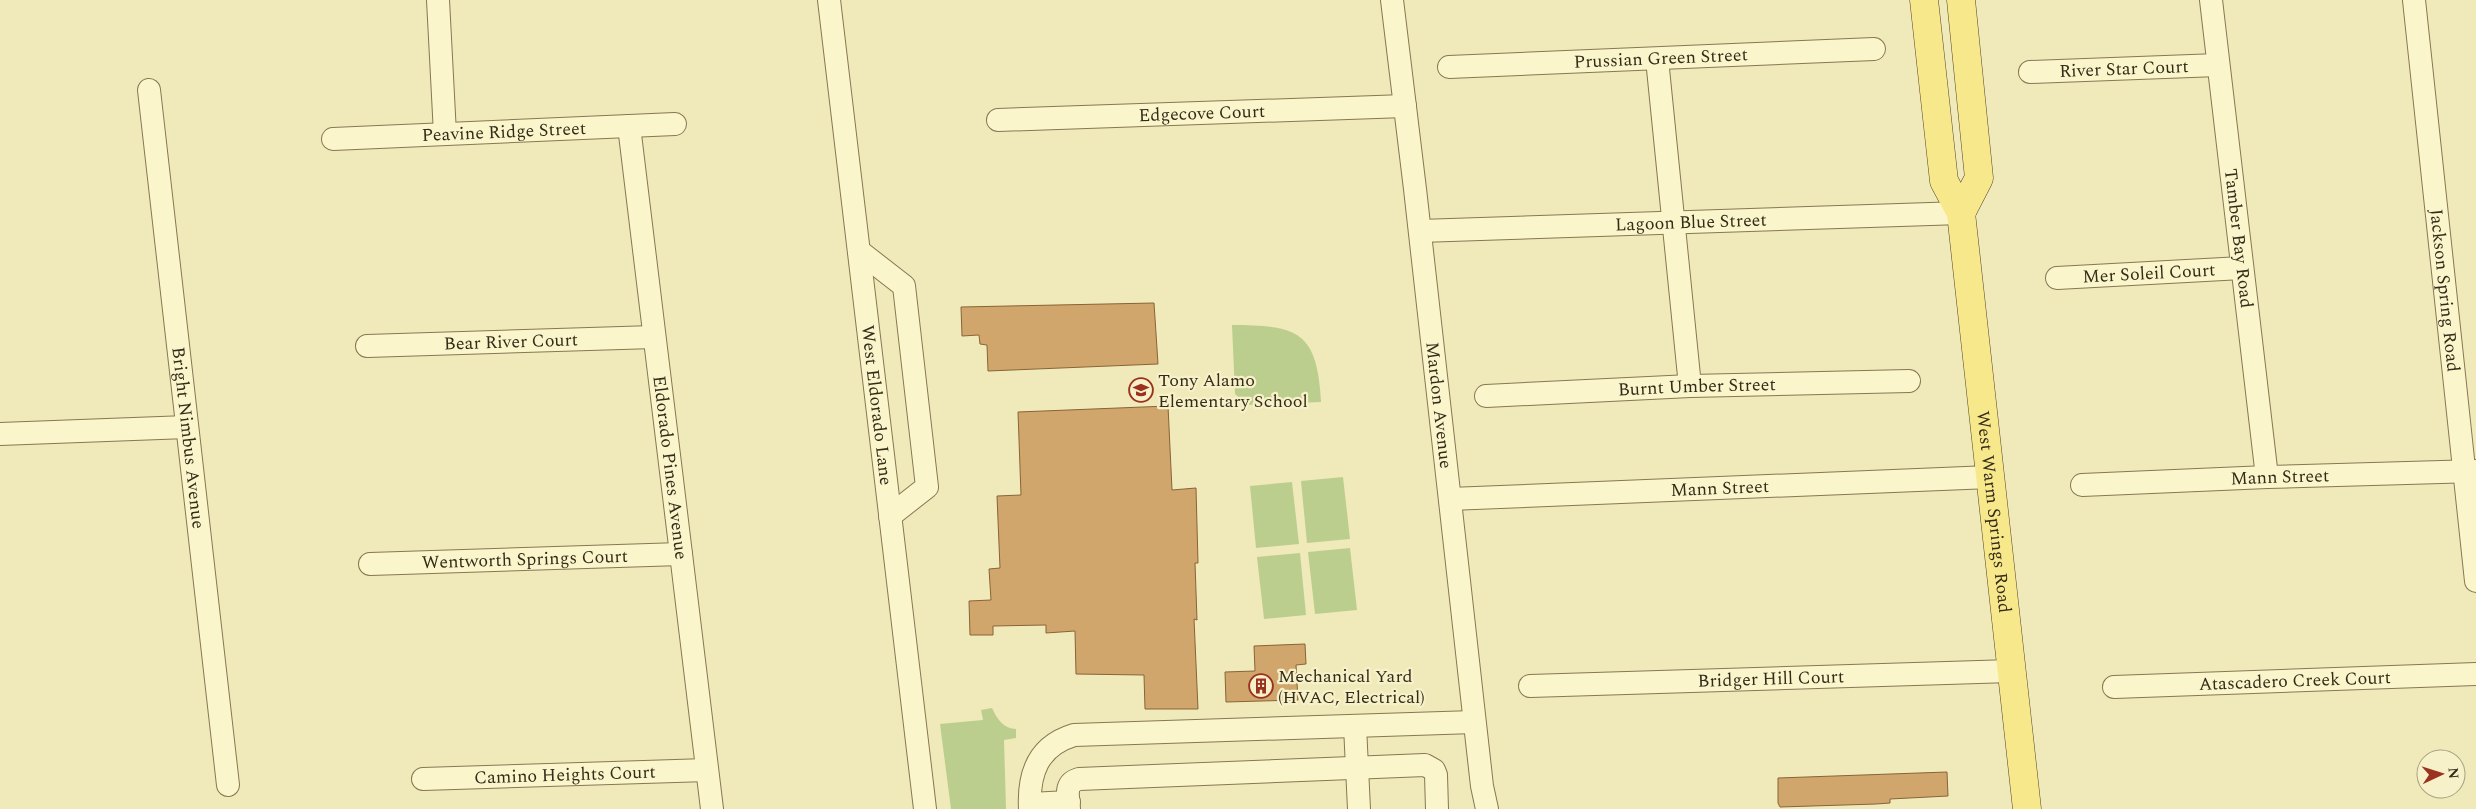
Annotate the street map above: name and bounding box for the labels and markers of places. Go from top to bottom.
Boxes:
place label: Tony Alamo Elementary School [1158,367,1308,415]
school or university icon: Tony Alamo Elementary School [1128,377,1154,403]
place label: Mechanical Yard (HVAC, Electrical) [1278,663,1425,711]
building icon: Mechanical Yard (HVAC, Electrical) [1248,673,1274,699]

